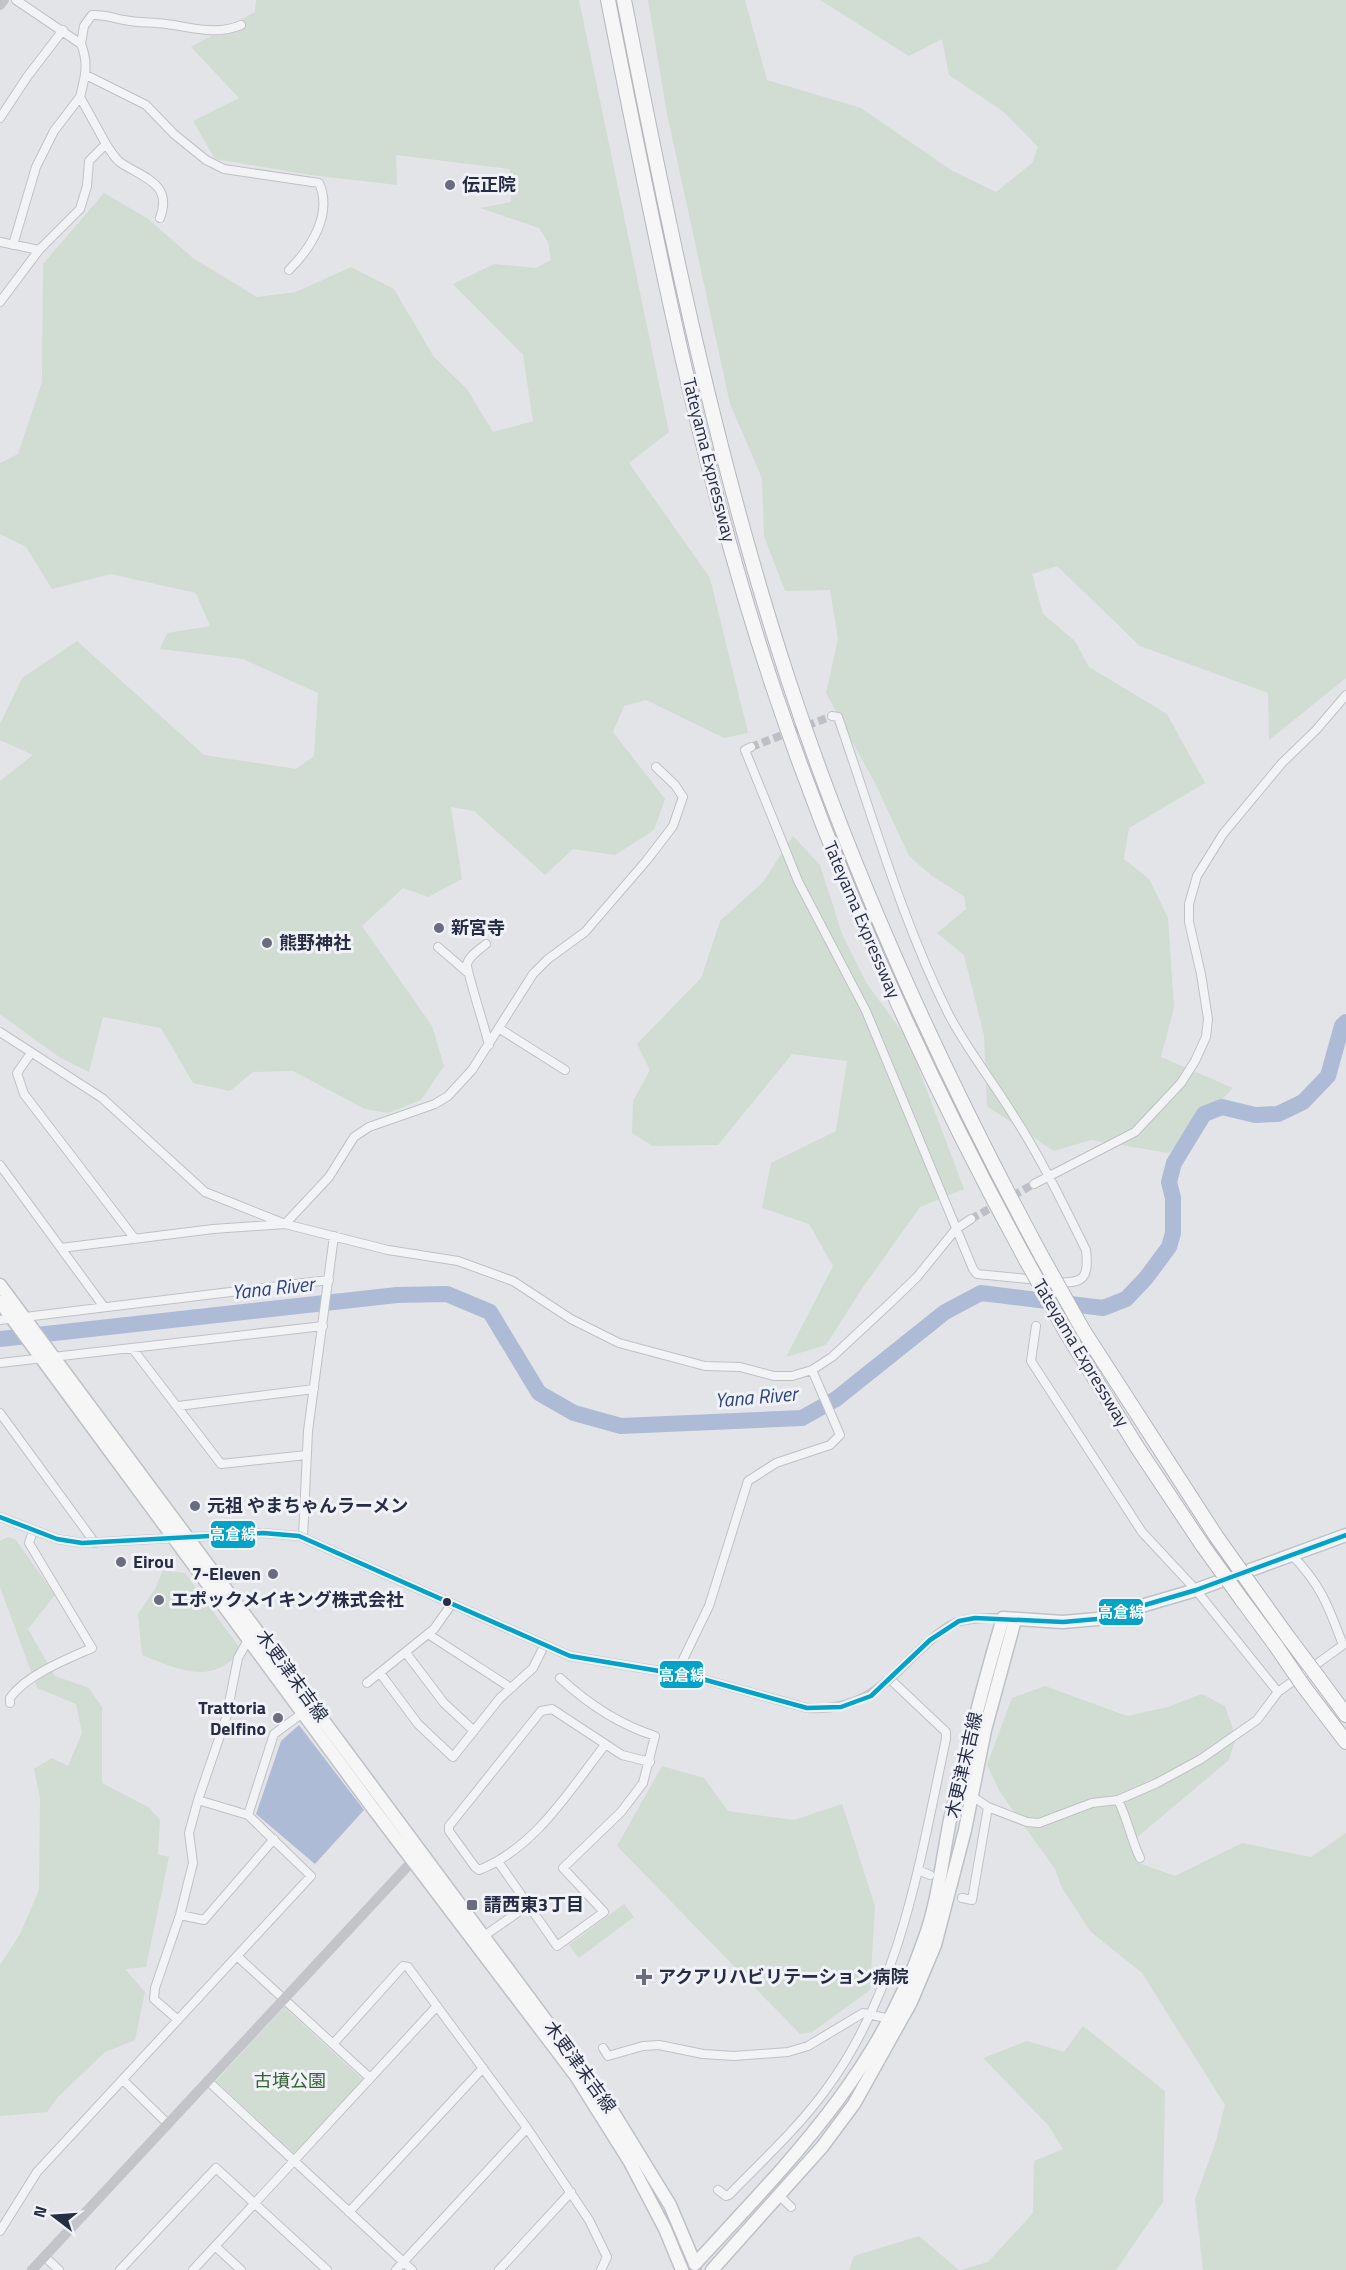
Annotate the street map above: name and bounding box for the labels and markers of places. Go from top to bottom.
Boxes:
place label: 伝正院 [462,171,516,198]
marker: 伝正院 [443,178,457,192]
place label: 新宮寺 [451,914,505,941]
marker: 新宮寺 [432,921,446,935]
place label: 熊野神社 [279,929,351,956]
marker: 熊野神社 [260,936,274,950]
place label: 元祖 やまちゃんラーメン [207,1492,408,1519]
marker: 元祖 やまちゃんラーメン [188,1499,202,1513]
place label: Eirou [133,1548,174,1575]
marker: Eirou [114,1555,128,1569]
place label: 7-Eleven [192,1560,261,1587]
marker: 7-Eleven [266,1567,280,1581]
place label: エポックメイキング株式会社 [171,1586,404,1613]
marker: エポックメイキング株式会社 [152,1593,166,1607]
unlabelled marker [441,1596,453,1608]
place label: Trattoria Delfino [198,1694,266,1742]
marker: Trattoria Delfino [271,1711,285,1725]
place label: 請西東3丁目 [484,1891,584,1918]
marker: 請西東3丁目 [465,1898,479,1912]
place label: アクアリハビリテーション病院 [658,1963,909,1990]
marker: アクアリハビリテーション病院 [635,1968,653,1986]

